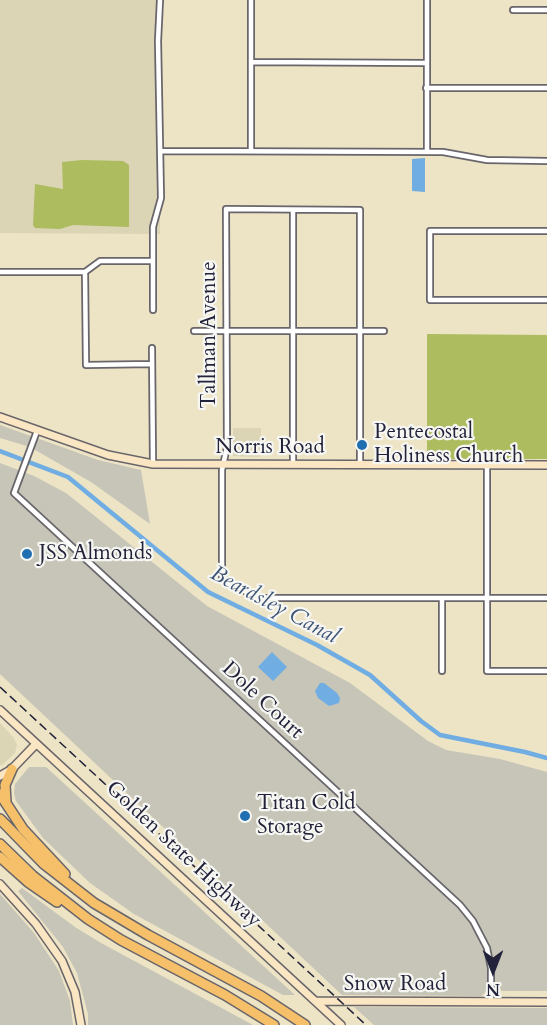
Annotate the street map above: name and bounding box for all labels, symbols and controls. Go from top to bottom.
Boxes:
street label: Tallman Avenue [197,261,223,409]
place label: Pentecostal Holiness Church [374,420,523,470]
street label: Norris Road [215,435,325,461]
marker: Pentecostal Holiness Church [355,438,369,452]
place label: JSS Almonds [39,541,152,567]
marker: JSS Almonds [20,547,34,561]
water label: Beardsley Canal [205,561,343,651]
street label: Dole Court [216,657,308,745]
street label: Golden State Highway [100,776,266,934]
place label: Titan Cold Storage [257,791,356,841]
marker: Titan Cold Storage [238,809,252,823]
north arrow [463,941,523,1001]
street label: Snow Road [344,972,446,998]
text: N [486,978,500,1000]

